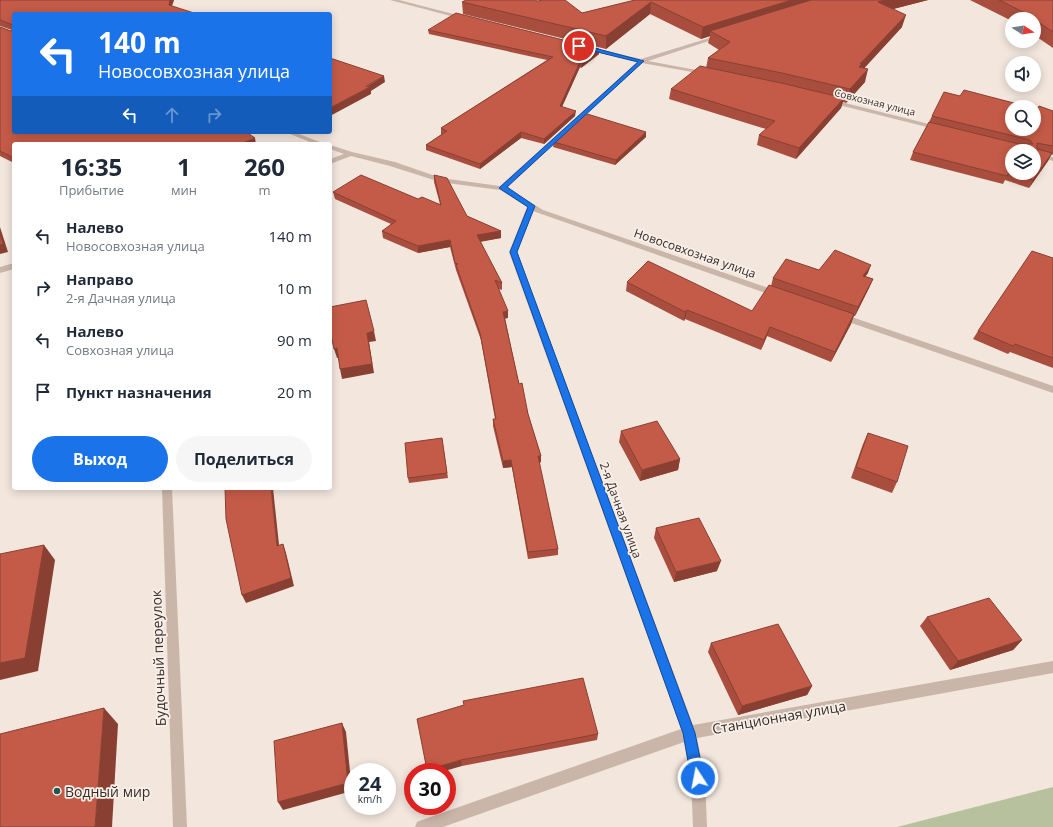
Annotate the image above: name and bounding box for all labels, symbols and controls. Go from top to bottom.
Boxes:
north arrow [1005,12,1041,48]
map controls [1005,12,1041,180]
text: 140 m [98,23,181,61]
icon: left [32,28,84,80]
pin [562,29,596,63]
icon: arrive [568,35,590,57]
button: sound [1005,56,1041,92]
text: Новосовхозная улица [98,59,290,83]
street label: Совхозная улица [833,85,917,119]
button: search [1005,100,1041,136]
icon: left [119,104,141,126]
icon: ahead [161,104,183,126]
icon: right [203,104,225,126]
button: layers [1005,144,1041,180]
text: 16:35 [61,150,122,183]
text: 1 [177,150,191,183]
text: 260 [244,150,285,183]
text: Прибытие [59,181,124,199]
text: мин [171,181,197,199]
text: m [258,181,271,199]
text: Налево [66,217,124,237]
street label: Новосовхозная улица [632,224,758,282]
icon: left [32,225,54,247]
text: 140 m [268,226,312,246]
text: Новосовхозная улица [66,237,205,255]
text: Направо [66,269,134,289]
icon: right [32,277,54,299]
text: 10 m [277,278,312,298]
text: 2-я Дачная улица [66,289,176,307]
text: Налево [66,321,124,341]
icon: left [32,329,54,351]
text: 90 m [277,330,312,350]
text: Совхозная улица [66,341,174,359]
icon: arrive [32,381,54,403]
text: Пункт назначения [66,382,212,402]
text: 20 m [277,382,312,402]
button: Выход [32,436,168,482]
button: Поделиться [176,436,312,482]
street label: 2-я Дачная улица [596,459,646,561]
street label: Будочный переулок [146,589,170,726]
street label: Станционная улица [711,696,847,738]
position arrow [677,757,719,799]
speed limit sign: 30 [404,763,456,815]
text: 24 [359,770,381,797]
place label: Водный мир [65,782,150,801]
marker: Водный мир [52,786,62,796]
text: km/h [358,792,382,806]

